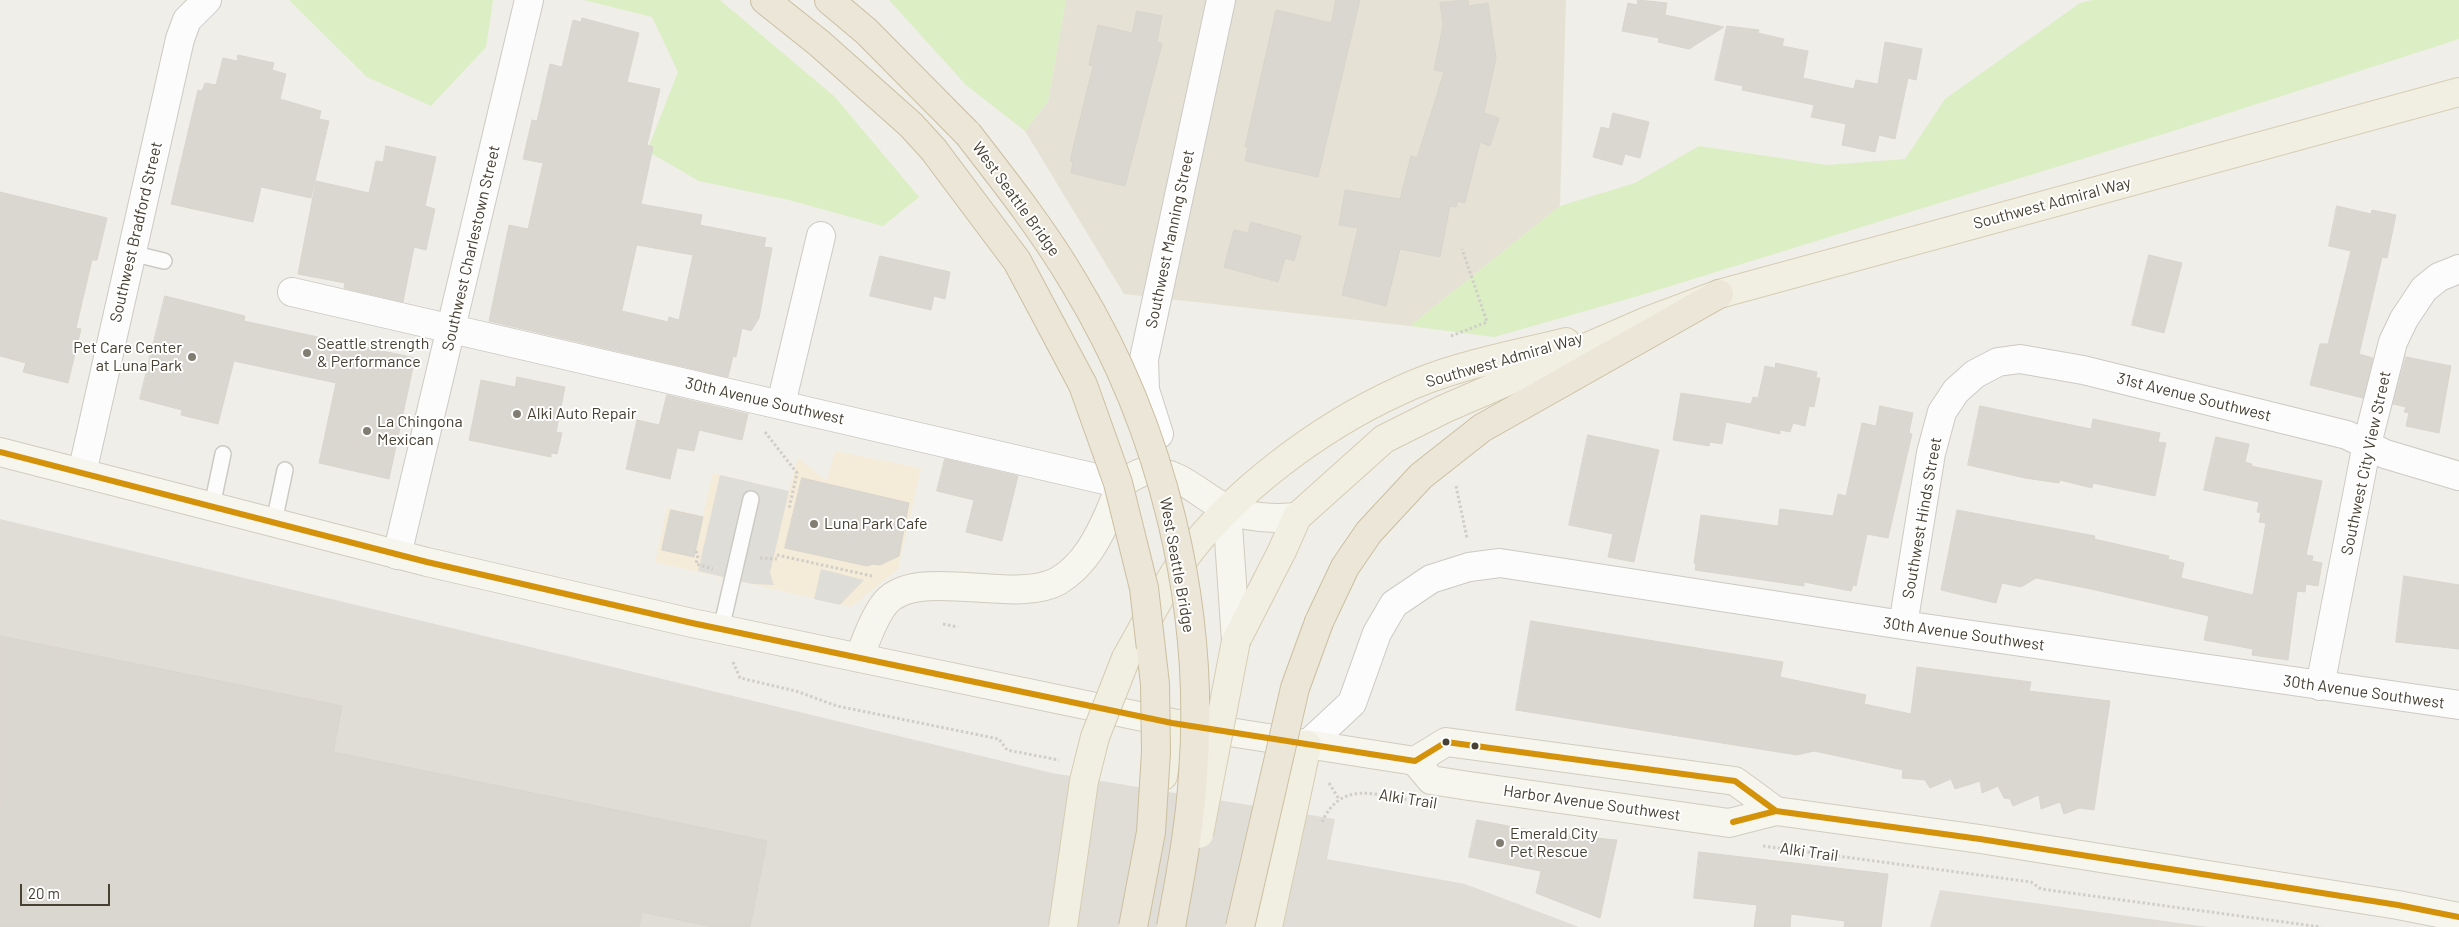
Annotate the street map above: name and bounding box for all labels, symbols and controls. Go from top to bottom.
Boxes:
street label: West Seattle Bridge [968,138,1064,260]
street label: Southwest Bradford Street [106,140,166,324]
street label: Southwest Charlestown Street [438,143,504,353]
street label: Southwest Manning Street [1142,148,1198,330]
street label: Southwest Admiral Way [1971,173,2133,233]
street label: Southwest Admiral Way [1423,328,1585,392]
place label: Seattle strength & Performance [317,334,429,372]
place label: Pet Care Center at Luna Park [73,338,182,376]
marker: Seattle strength & Performance [301,347,313,359]
marker: Pet Care Center at Luna Park [186,351,198,363]
street label: 31st Avenue Southwest [2115,369,2273,425]
street label: Southwest City View Street [2337,369,2395,557]
street label: 30th Avenue Southwest [683,373,847,429]
place label: Alki Auto Repair [527,404,637,424]
marker: Alki Auto Repair [511,408,523,420]
place label: La Chingona Mexican [377,412,463,450]
marker: La Chingona Mexican [361,425,373,437]
street label: Southwest Hinds Street [1898,436,1946,600]
street label: West Seattle Bridge [1156,496,1198,634]
place label: Luna Park Cafe [824,514,927,534]
marker: Luna Park Cafe [808,518,820,530]
street label: 30th Avenue Southwest [1882,613,2046,655]
street label: 30th Avenue Southwest [2282,671,2446,713]
unlabelled marker [1441,737,1451,747]
unlabelled marker [1470,741,1480,751]
street label: Harbor Avenue Southwest [1502,781,1682,825]
street label: Alki Trail [1378,785,1438,813]
place label: Emerald City Pet Rescue [1510,824,1598,862]
marker: Emerald City Pet Rescue [1494,837,1506,849]
street label: Alki Trail [1779,838,1839,866]
scale bar [22,874,112,906]
text: 20 m [28,884,60,902]

